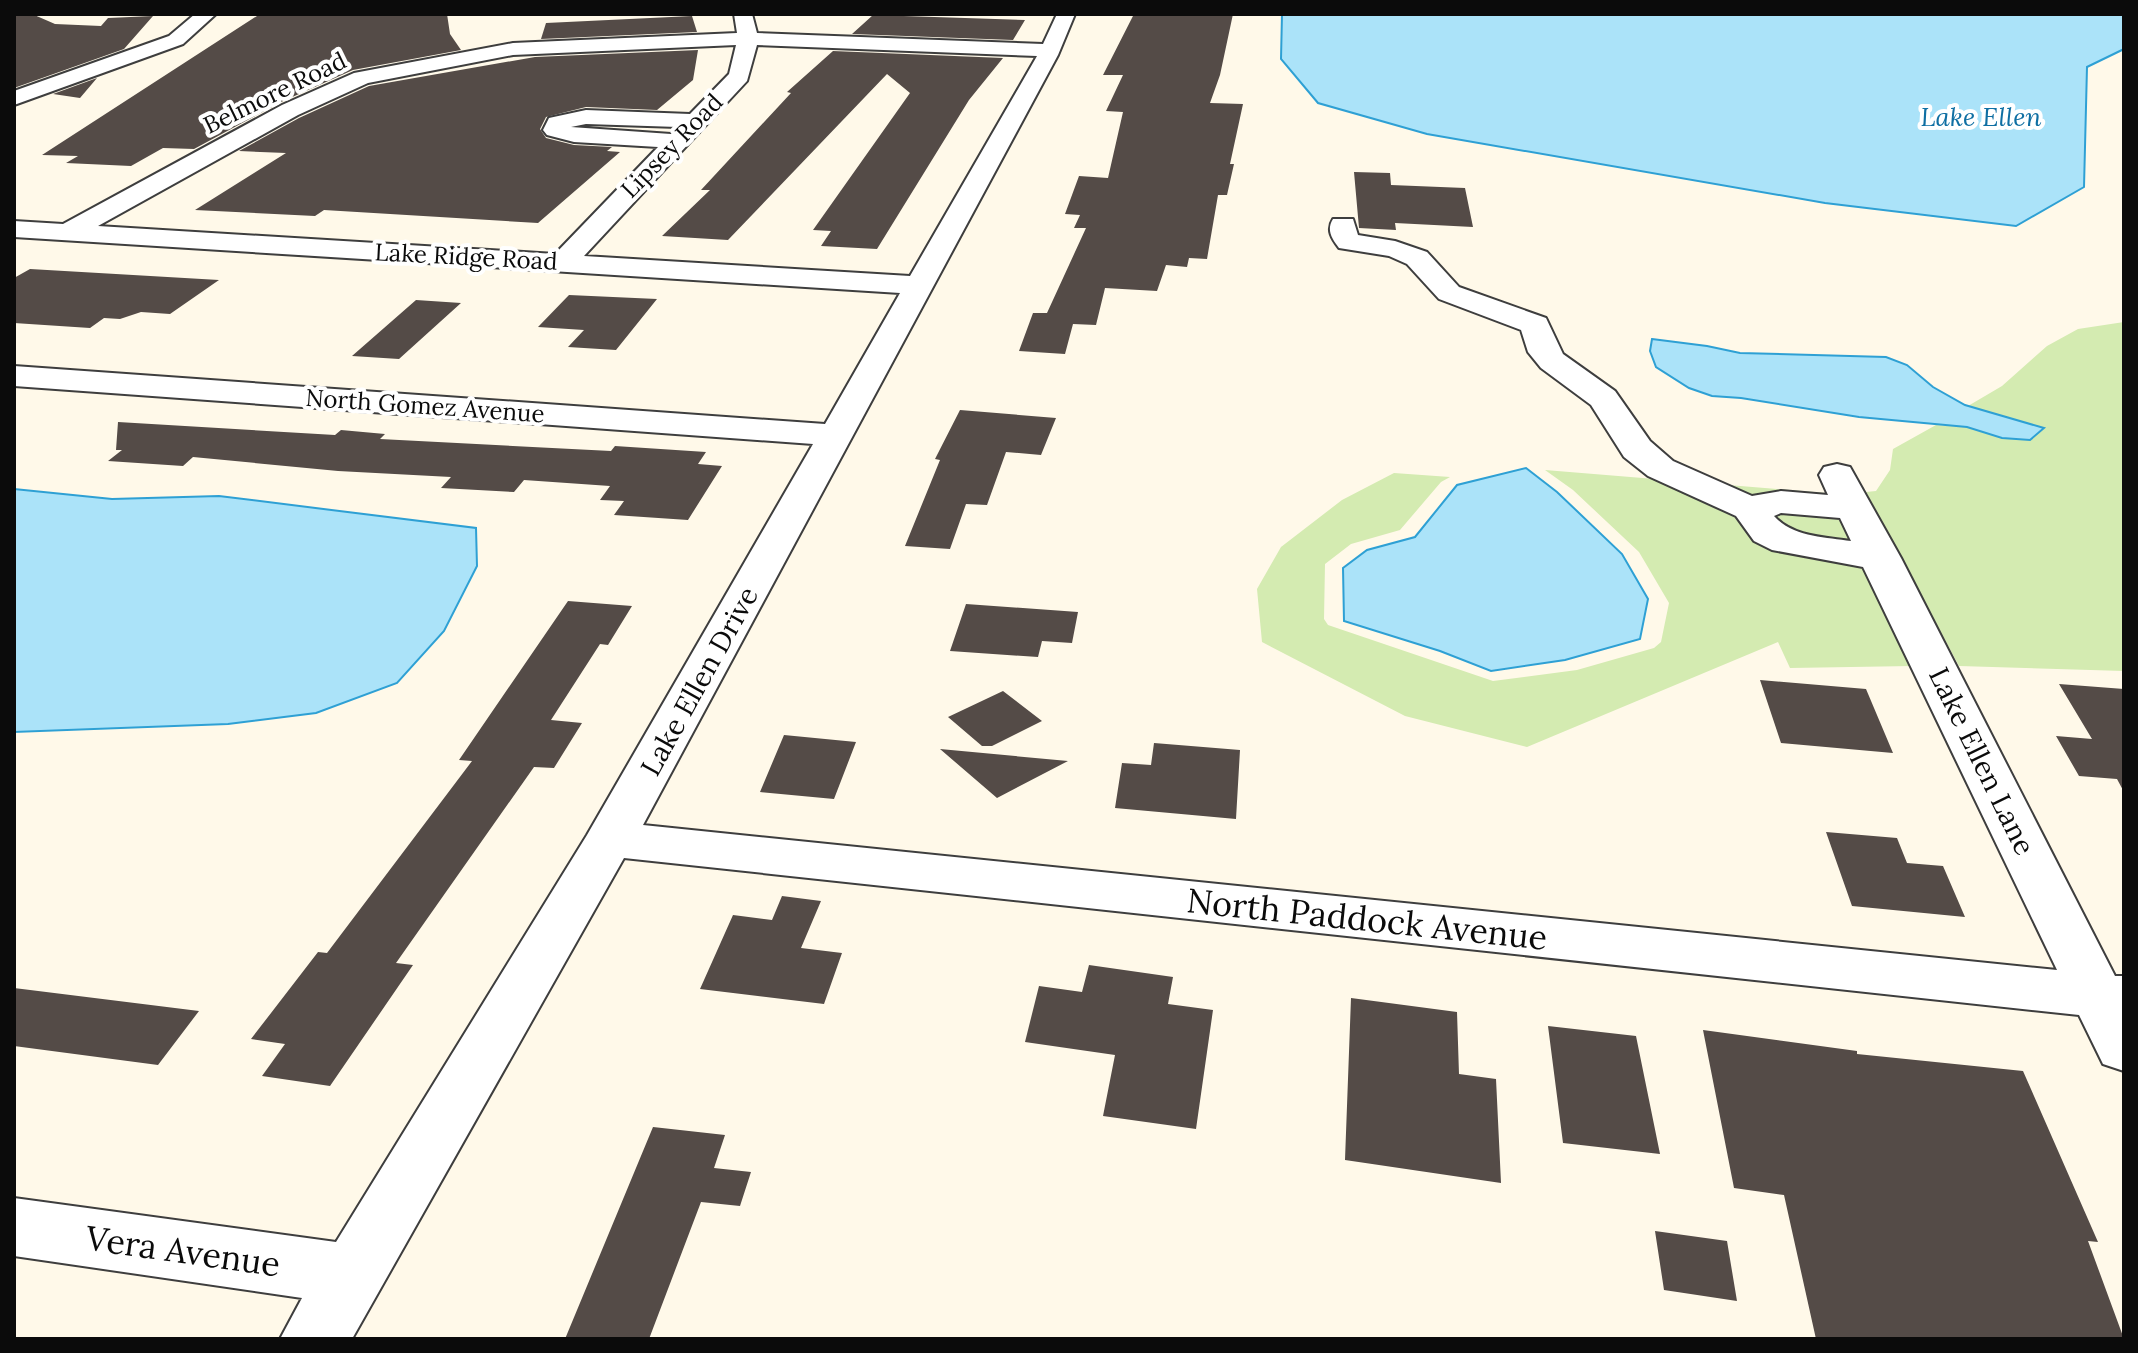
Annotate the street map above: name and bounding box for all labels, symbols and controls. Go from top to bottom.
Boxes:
street label: Belmore Road [198,45,351,140]
street label: Lipsey Road [614,87,729,204]
water label: Lake Ellen [1920,100,2042,133]
street label: Lake Ridge Road [374,236,558,277]
street label: North Gomez Avenue [305,382,546,429]
street label: Lake Ellen Drive [632,580,766,782]
street label: Lake Ellen Lane [1921,661,2043,861]
street label: North Paddock Avenue [1185,878,1549,959]
street label: Vera Avenue [82,1215,283,1285]

